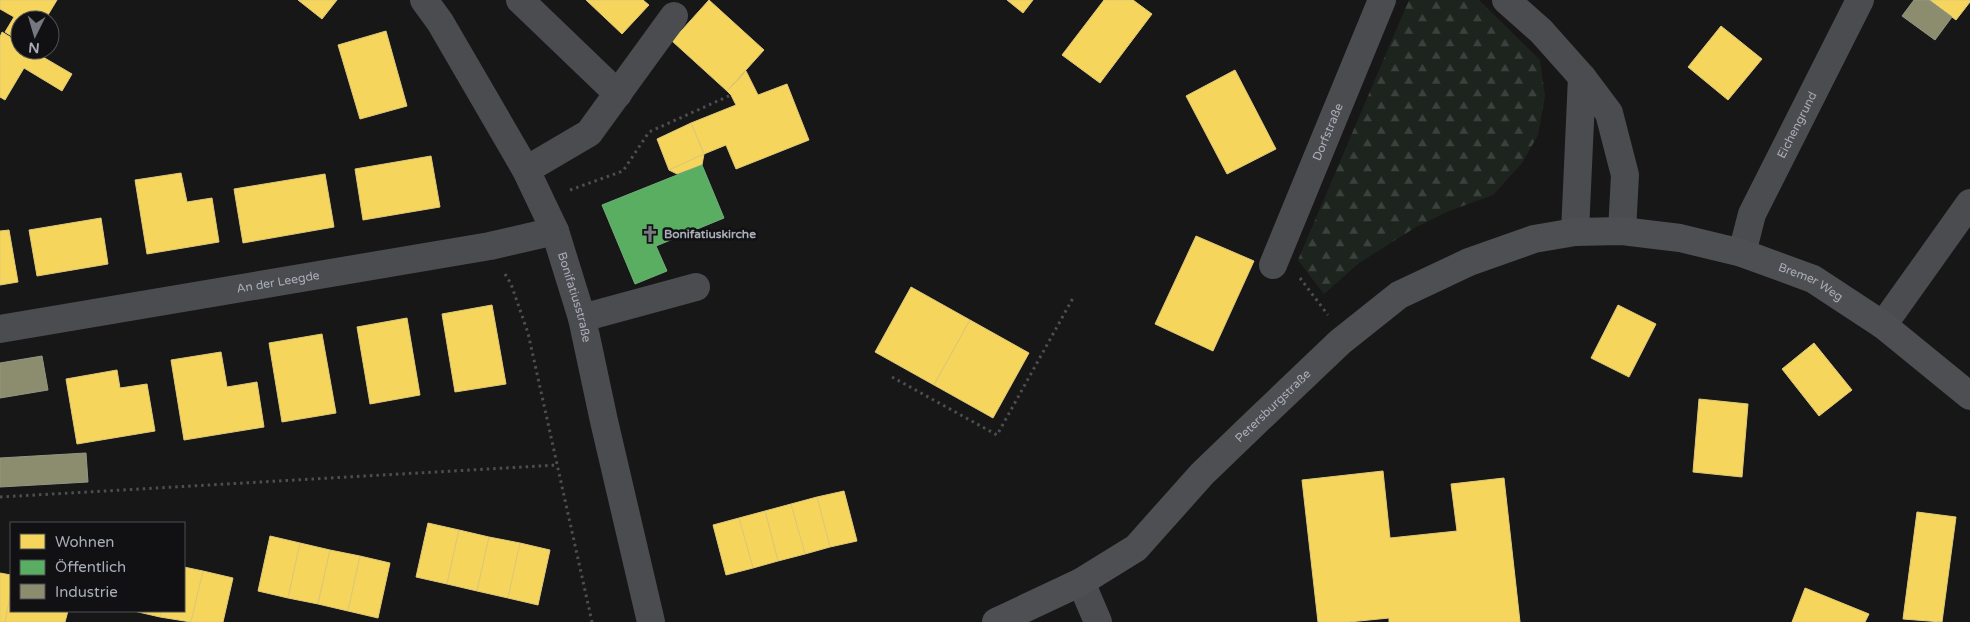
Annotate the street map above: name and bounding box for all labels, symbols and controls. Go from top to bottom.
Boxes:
north arrow [10,10,60,60]
text: N [28,38,40,56]
street label: Eichengrund [1774,89,1820,161]
street label: Dorfstraße [1310,101,1346,163]
church icon: Bonifatiuskirche [640,224,660,244]
place label: Bonifatiuskirche [664,227,756,241]
street label: Bonifatiusstraße [555,250,594,344]
street label: Bremer Weg [1776,260,1846,304]
street label: An der Leegde [236,268,321,296]
street label: Petersburgstraße [1232,367,1314,445]
legend [10,522,185,612]
text: Wohnen [55,533,115,551]
text: Öffentlich [55,558,126,576]
text: Industrie [55,583,118,601]

